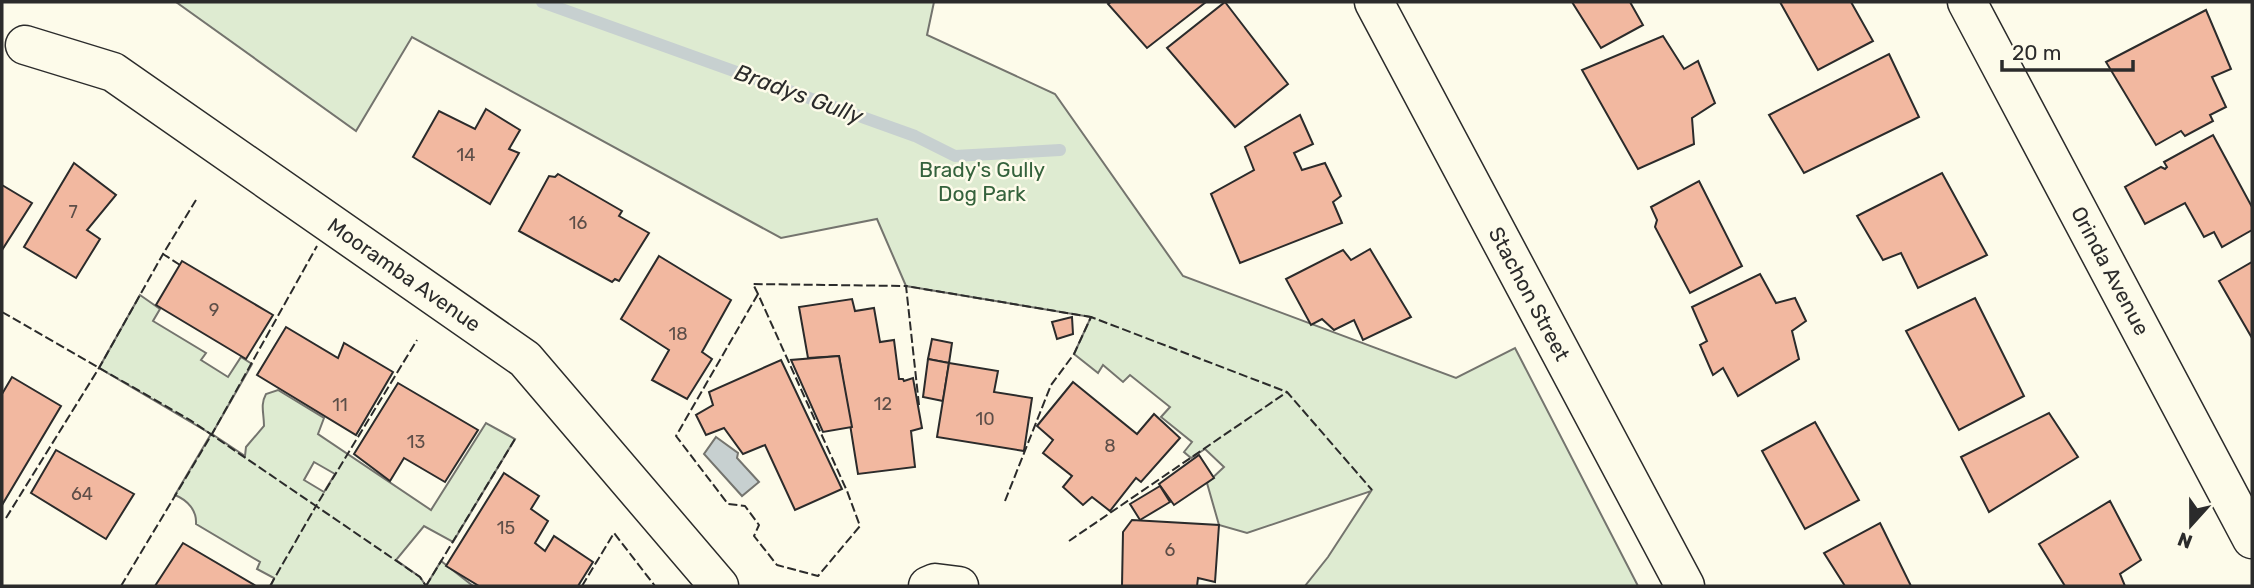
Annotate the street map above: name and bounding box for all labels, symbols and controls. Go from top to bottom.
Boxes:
scale bar [2002,28,2133,72]
text: 20 m [2012,40,2061,65]
water label: Bradys Gully [731,58,868,131]
house number: 14 [457,144,475,166]
park label: Brady's Gully Dog Park [919,157,1046,206]
house number: 7 [68,201,78,223]
street label: Orinda Avenue [2066,202,2155,339]
street label: Mooramba Avenue [323,212,486,337]
house number: 16 [569,212,587,234]
street label: Stachon Street [1484,223,1575,365]
house number: 9 [209,299,219,321]
house number: 18 [668,323,688,345]
house number: 12 [874,393,892,415]
house number: 11 [332,394,348,416]
house number: 10 [975,408,995,430]
house number: 13 [407,431,425,453]
house number: 8 [1104,435,1116,457]
house number: 64 [71,483,93,505]
north arrow [2156,490,2226,560]
house number: 15 [497,517,515,539]
text: N [2175,527,2196,554]
house number: 6 [1165,539,1176,561]

